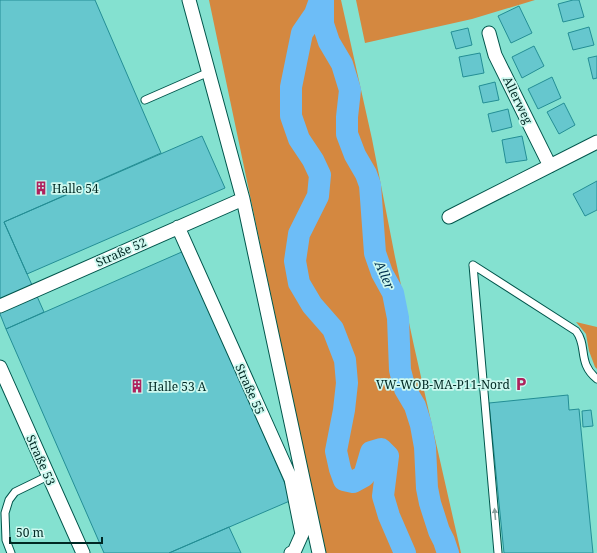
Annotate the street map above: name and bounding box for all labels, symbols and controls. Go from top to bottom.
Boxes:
street label: Allerweg [499,73,537,127]
building icon: Halle 54 [33,180,49,196]
place label: Halle 54 [52,180,99,197]
street label: Straße 52 [93,233,149,271]
water label: Aller [370,257,400,293]
street label: Straße 55 [231,361,269,417]
place label: VW-WOB-MA-P11-Nord [376,376,511,393]
parking icon: VW-WOB-MA-P11-Nord [513,376,529,392]
building icon: Halle 53 A [129,378,145,394]
place label: Halle 53 A [148,378,207,395]
street label: Straße 53 [22,432,60,488]
one-way arrow [492,508,498,520]
scale bar [10,519,102,545]
text: 50 m [16,524,44,541]

